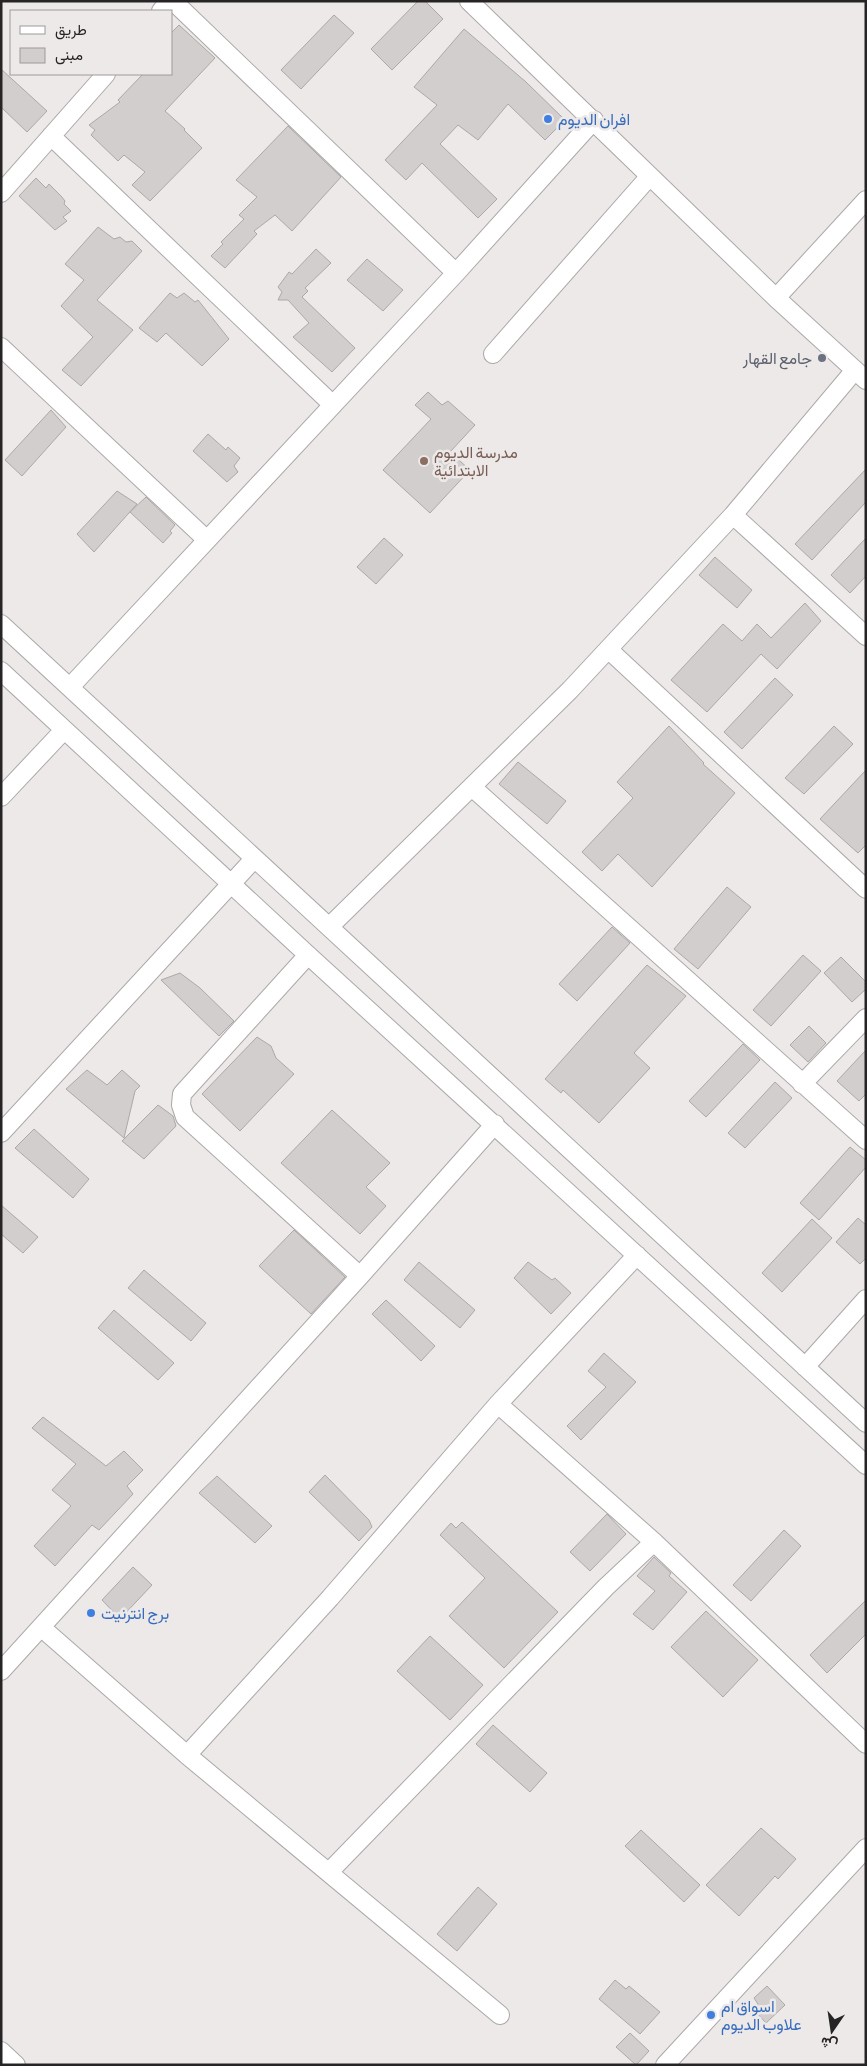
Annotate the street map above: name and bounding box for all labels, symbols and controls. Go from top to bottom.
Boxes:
legend [10,10,172,75]
text: طريق [55,21,87,40]
text: مبنى [55,46,83,65]
place label: افران الديوم [558,110,630,130]
marker: افران الديوم [542,113,554,125]
place label: جامع القهار [742,349,812,370]
marker: جامع القهار [816,352,828,364]
place label: مدرسة الديوم الابتدائية [434,443,518,480]
marker: مدرسة الديوم الابتدائية [418,455,430,467]
place label: برج انترنيت [101,1604,169,1625]
marker: برج انترنيت [85,1607,97,1619]
place label: اسواق ام علاوب الديوم [721,1997,802,2035]
north arrow [807,2006,857,2056]
marker: اسواق ام علاوب الديوم [705,2009,717,2021]
text: ش [819,2033,839,2053]

